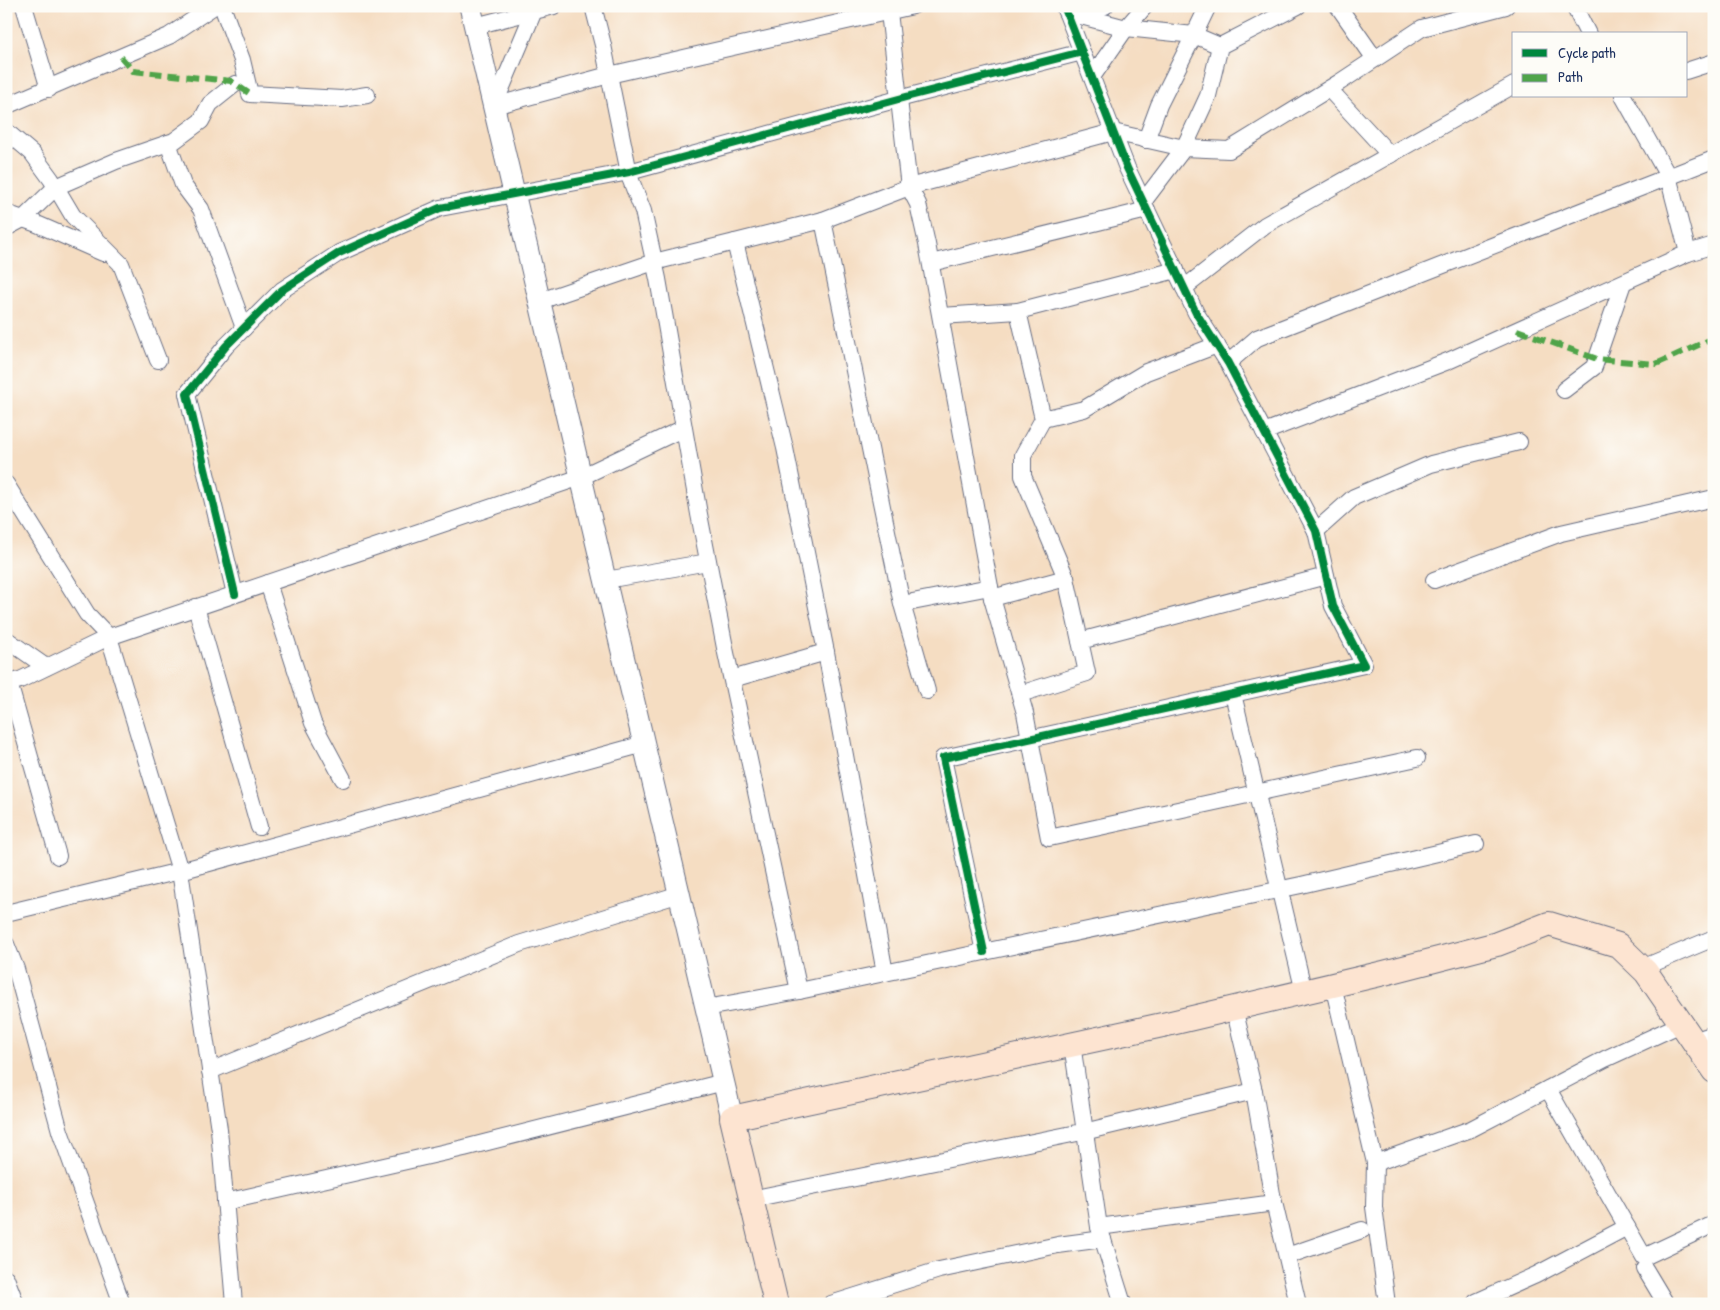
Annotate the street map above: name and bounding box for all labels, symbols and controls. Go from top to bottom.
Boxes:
legend [1512,32,1688,98]
text: Cycle path [1558,42,1616,63]
text: Path [1558,66,1583,87]

